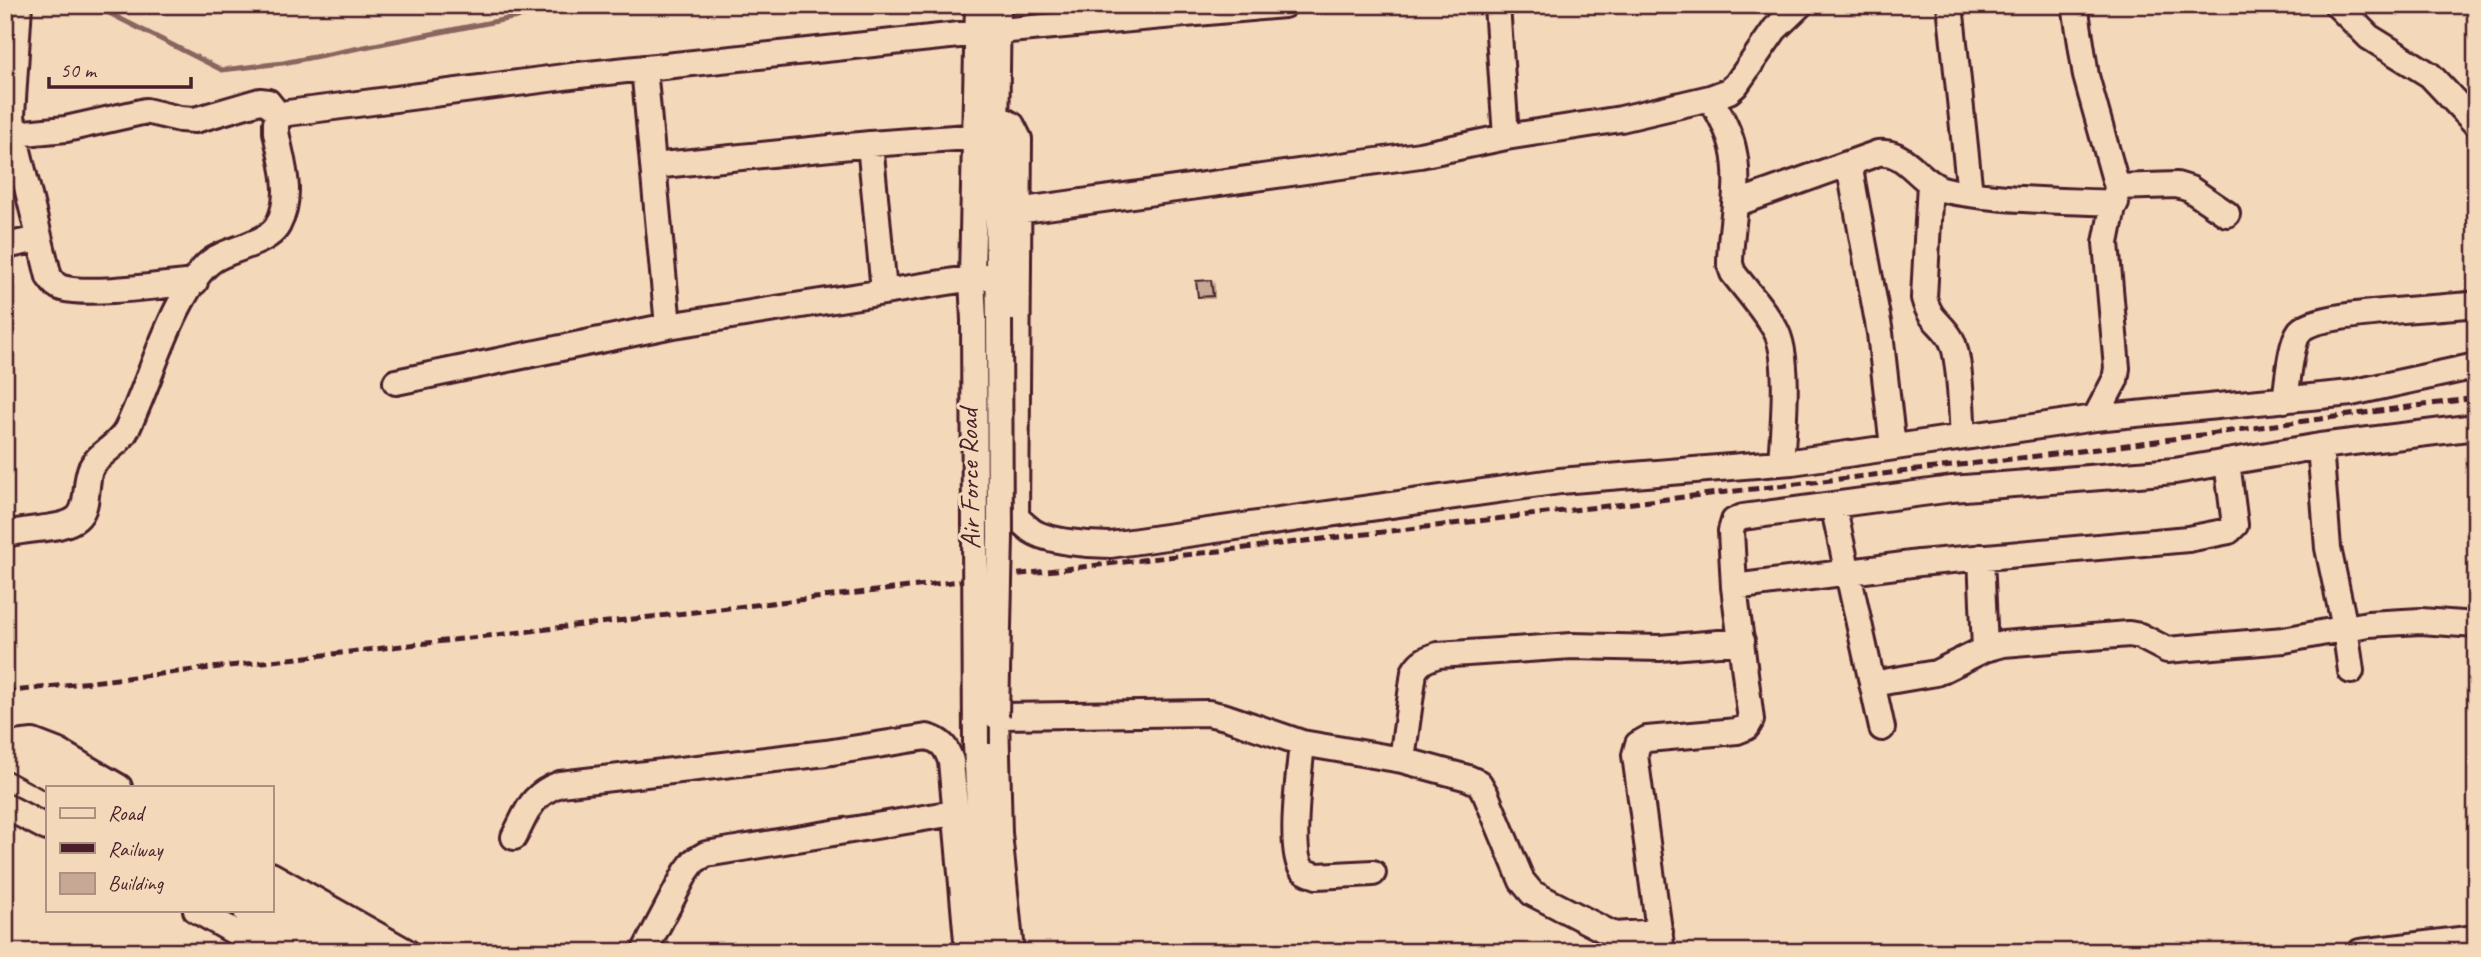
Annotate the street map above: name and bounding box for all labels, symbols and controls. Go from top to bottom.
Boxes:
scale bar [49,46,191,90]
text: 50 m [60,57,98,83]
street label: Air Force Road [950,404,988,550]
legend [46,786,273,912]
text: Road [108,800,147,826]
text: Railway [108,836,164,862]
text: Building [108,870,165,896]

